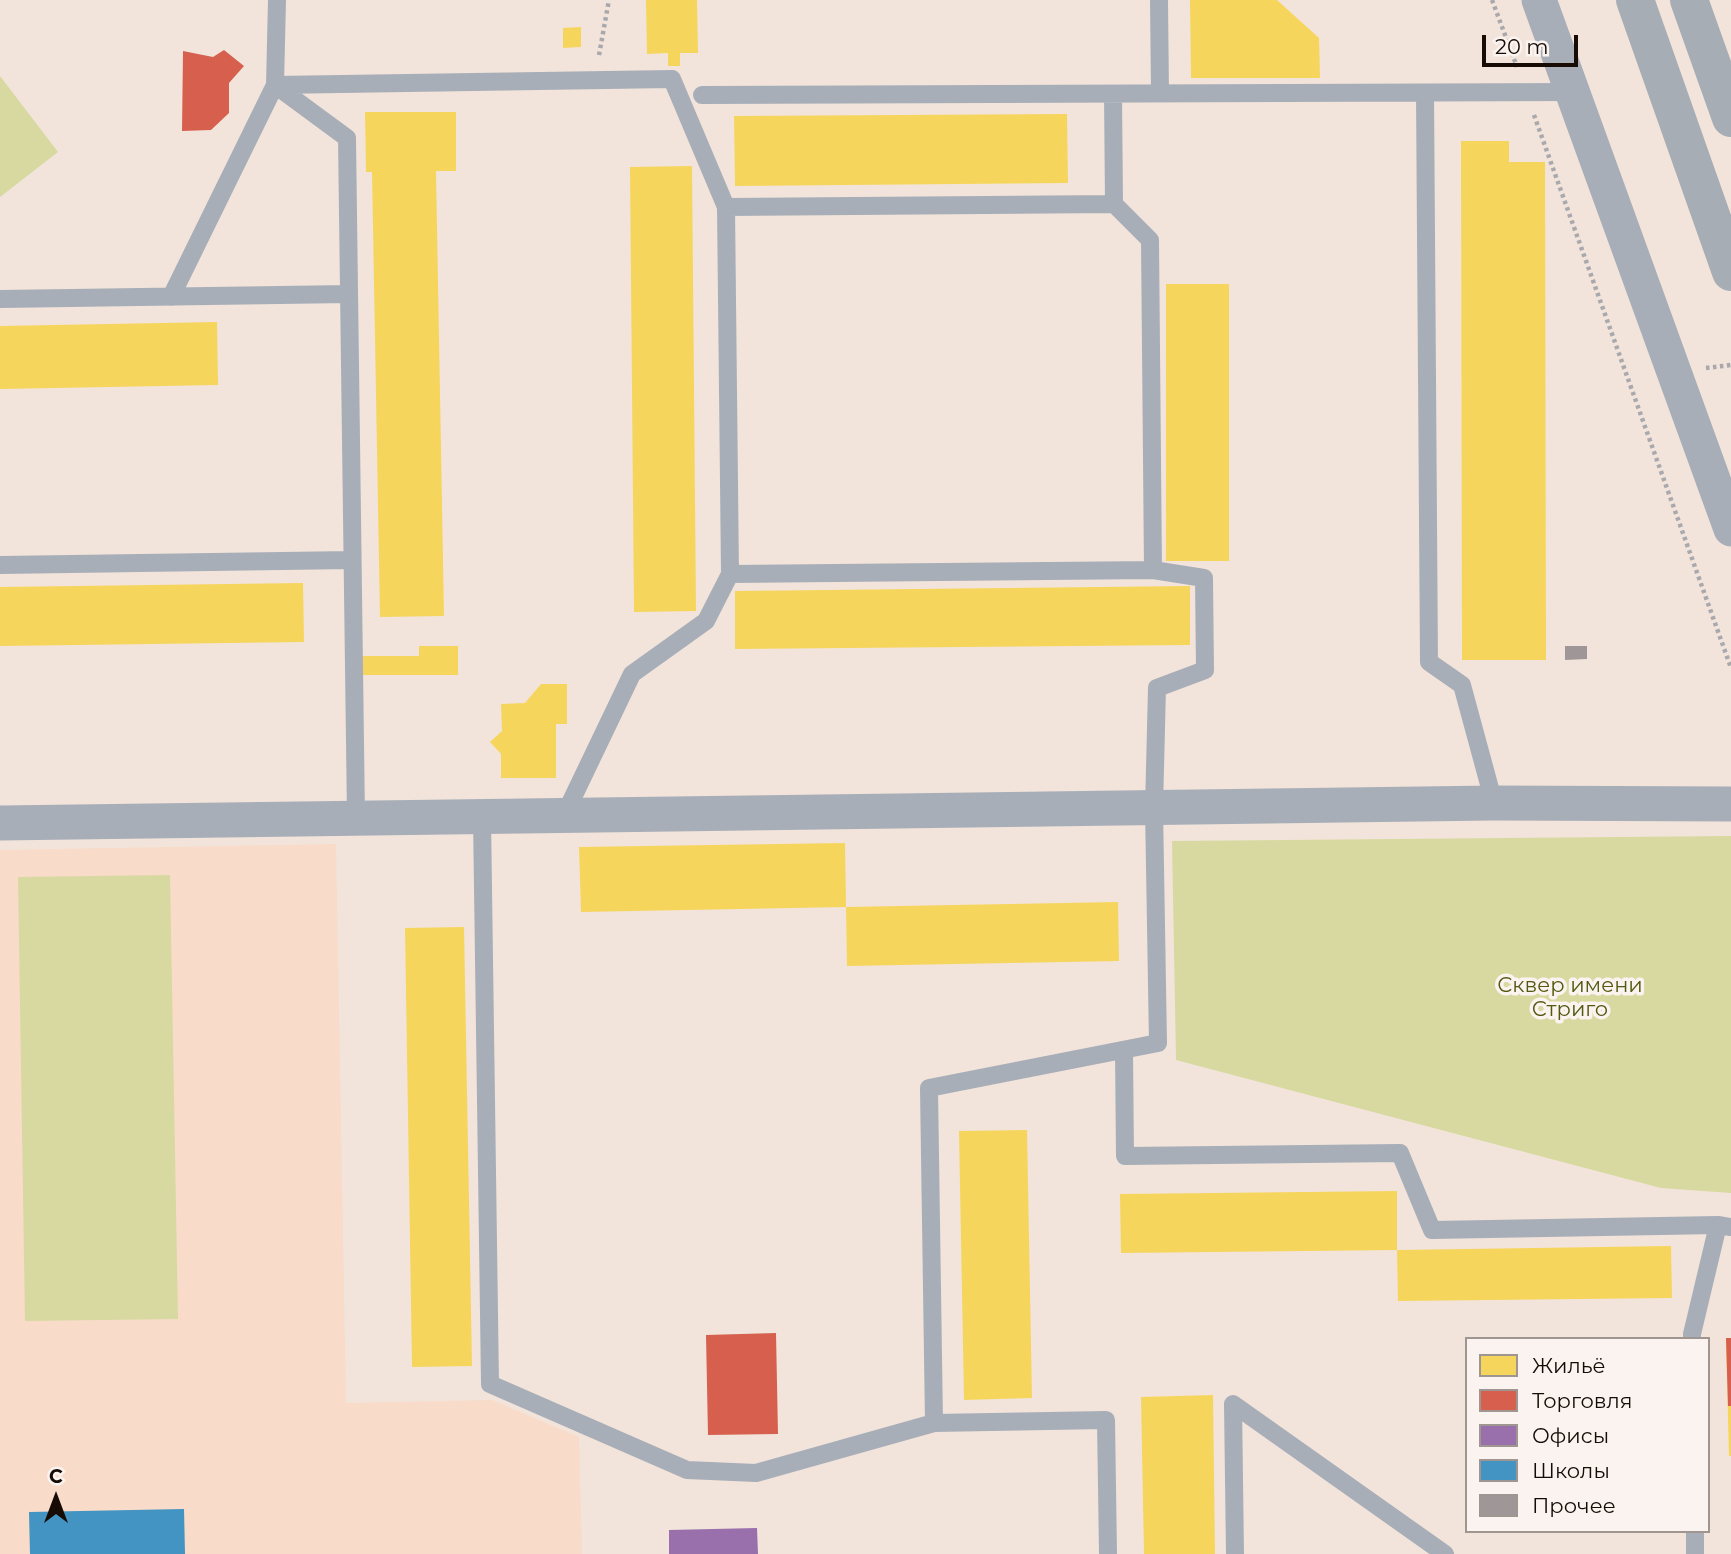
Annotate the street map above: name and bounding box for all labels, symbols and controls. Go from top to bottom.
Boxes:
scale bar [1486,21,1582,65]
text: 20 m [1495,34,1549,59]
park label: Сквер имени Стриго [1497,973,1643,1023]
legend [1465,1337,1710,1533]
text: Жильё [1532,1353,1606,1378]
text: Торговля [1532,1388,1633,1413]
text: Офисы [1532,1423,1609,1448]
text: Школы [1532,1458,1610,1483]
north arrow [21,1463,91,1533]
text: С [49,1465,63,1488]
text: Прочее [1532,1493,1616,1518]

